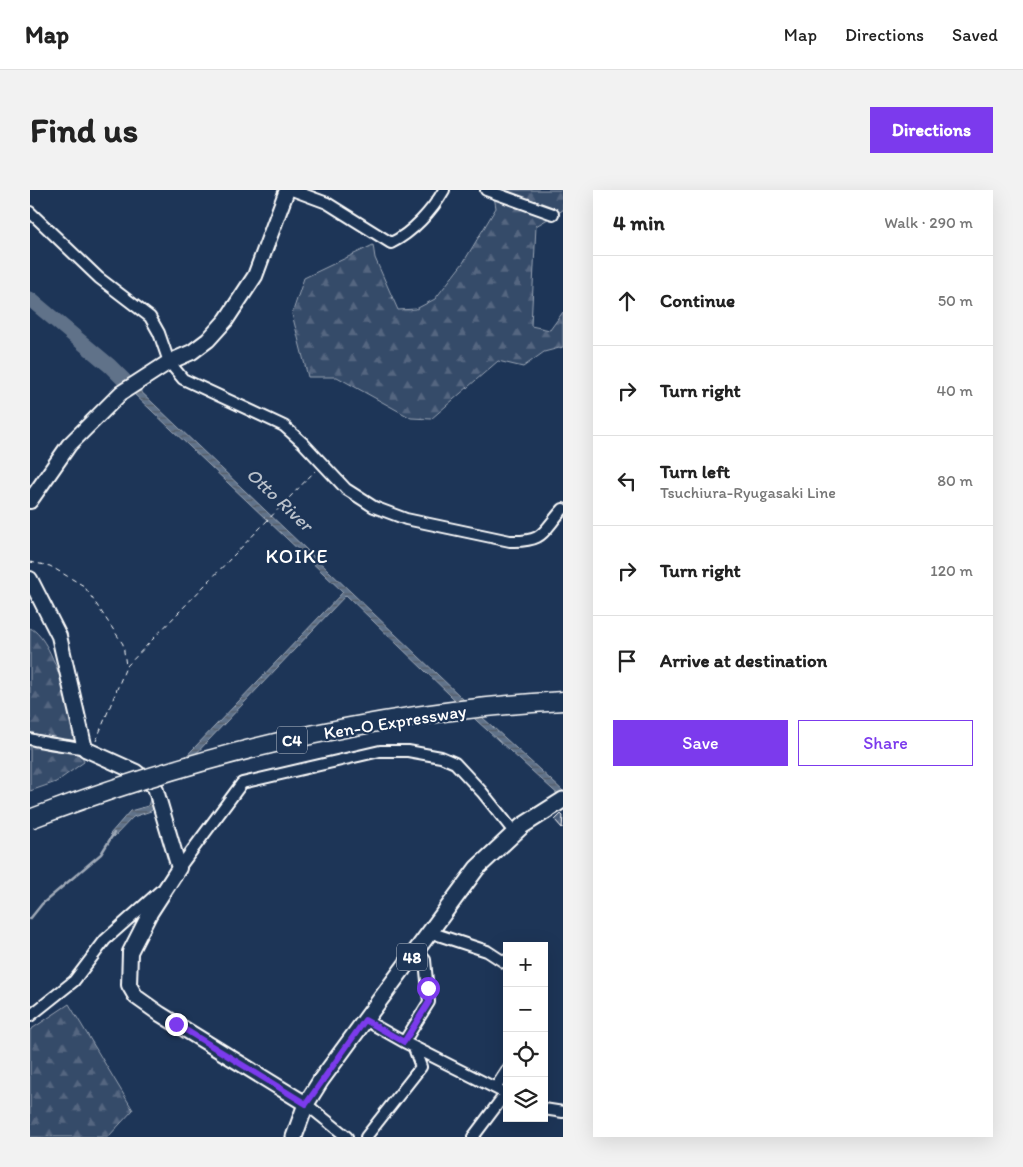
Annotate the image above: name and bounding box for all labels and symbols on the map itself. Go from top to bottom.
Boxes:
water label: Otto River [242,463,319,537]
district label: KOIKE [265,544,329,568]
street label: Ken-O Expressway [322,700,468,744]
road number: C4 [277,726,307,754]
road number: 48 [397,944,427,970]
route start [417,977,440,1000]
route end [165,1013,188,1036]

